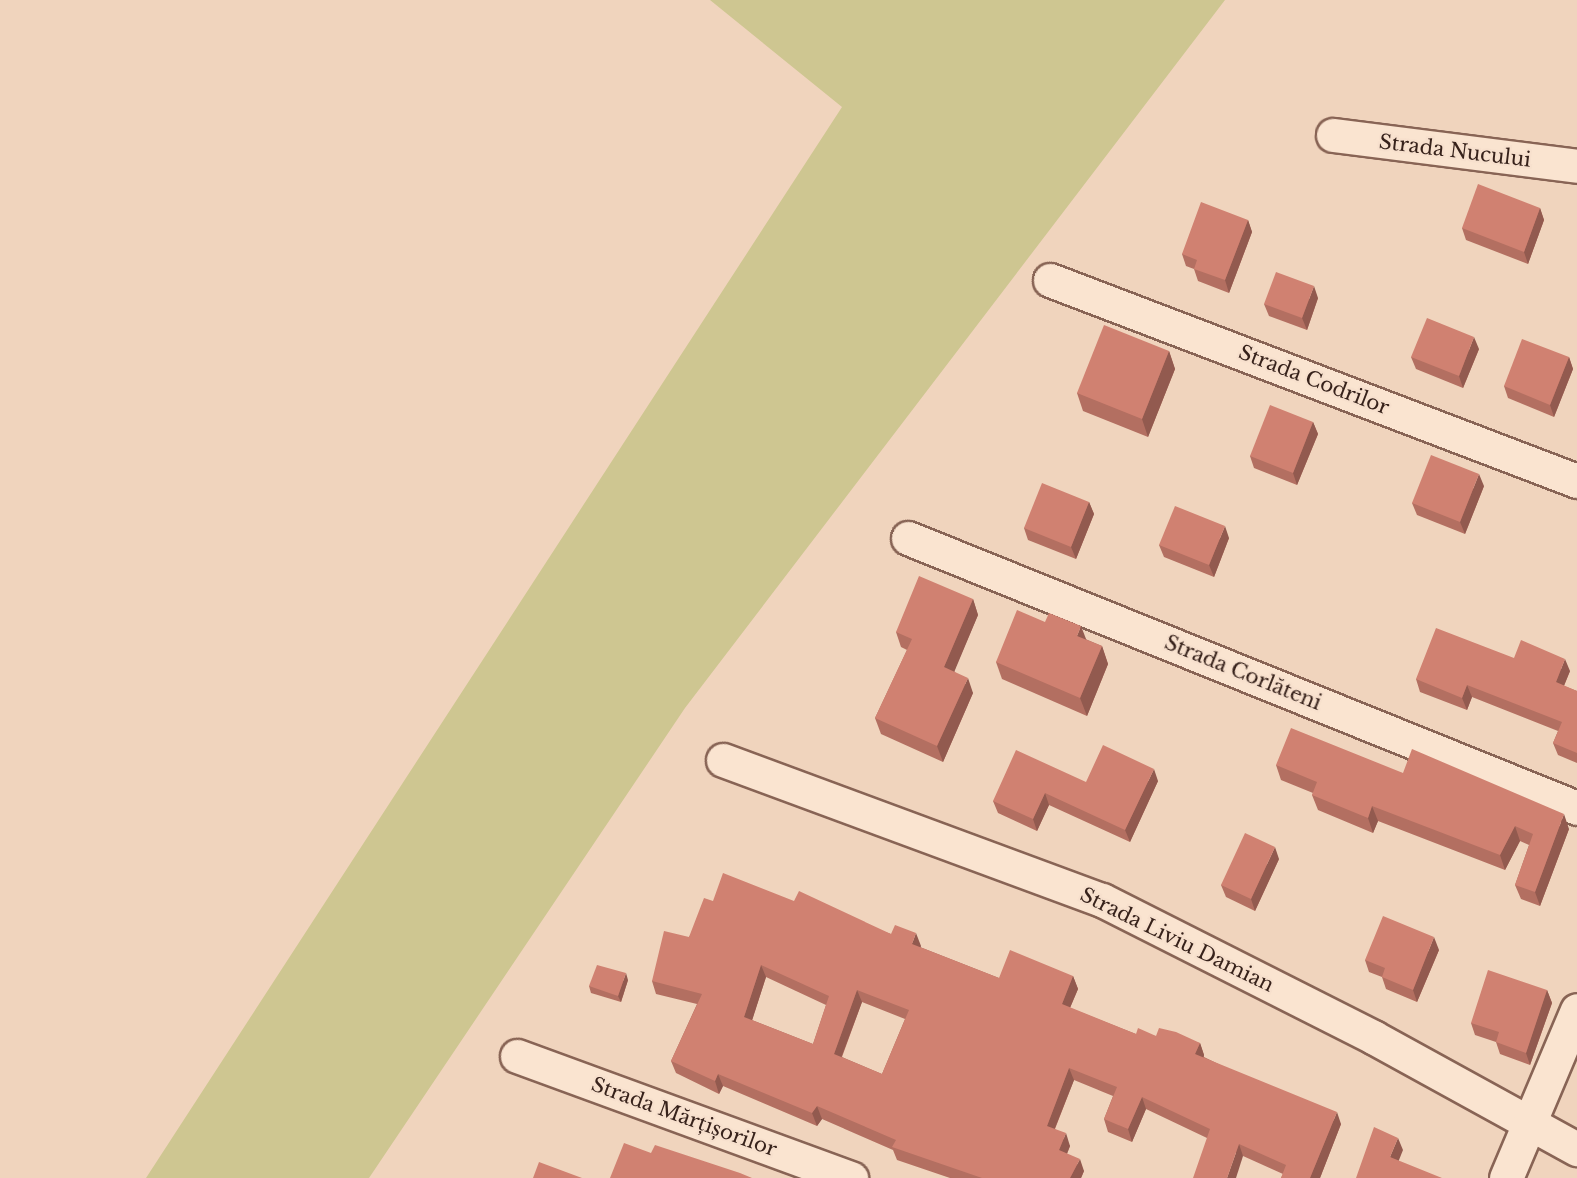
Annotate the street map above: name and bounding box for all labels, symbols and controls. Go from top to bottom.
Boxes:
street label: Strada Nucului [1378,130,1532,172]
street label: Strada Codrilor [1235,340,1393,420]
street label: Strada Corlăteni [1161,631,1325,715]
street label: Strada Liviu Damian [1076,883,1278,997]
street label: Strada Mărțișorilor [588,1072,780,1162]

